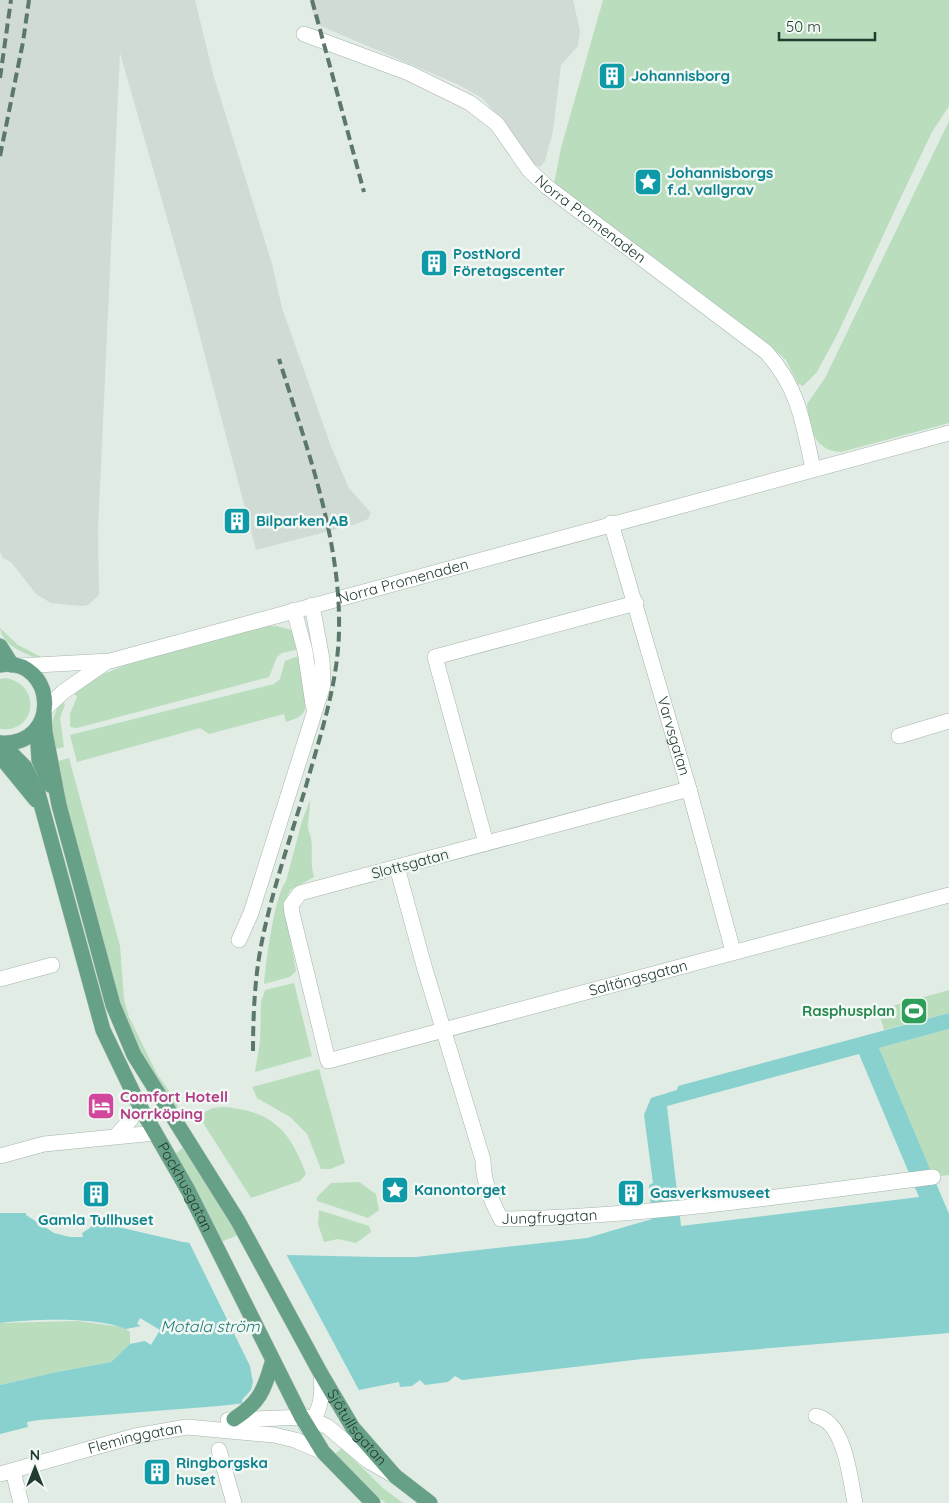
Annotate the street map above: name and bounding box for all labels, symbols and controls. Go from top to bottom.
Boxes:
scale bar [779,10,875,42]
text: 50 m [786,17,821,36]
building icon: Johannisborg [597,61,627,91]
place label: Johannisborg [631,66,730,85]
place label: Johannisborgs f.d. vallgrav [667,163,773,199]
place icon: Johannisborgs f.d. vallgrav [633,167,663,197]
street label: Norra Promenaden [531,171,650,267]
place label: PostNord Företagscenter [453,244,566,280]
building icon: PostNord Företagscenter [419,248,449,278]
building icon: Bilparken AB [222,506,252,536]
place label: Bilparken AB [256,511,349,530]
street label: Norra Promenaden [336,554,470,608]
street label: Varvsgatan [653,694,695,778]
street label: Slottsgatan [369,844,451,883]
street label: Saltängsgatan [587,955,689,1000]
sports icon: Rasphusplan [899,996,929,1026]
place label: Rasphusplan [802,1001,895,1020]
place label: Comfort Hotell Norrköping [120,1087,228,1123]
hotel icon: Comfort Hotell Norrköping [86,1091,116,1121]
street label: Packhusgatan [153,1139,217,1235]
place icon: Kanontorget [380,1175,410,1205]
building icon: Gasverksmuseet [616,1178,646,1208]
building icon: Gamla Tullhuset [81,1179,111,1209]
place label: Kanontorget [414,1180,506,1199]
place label: Gasverksmuseet [650,1183,770,1202]
street label: Jungfrugatan [501,1205,598,1228]
place label: Gamla Tullhuset [38,1210,154,1229]
water label: Motala ström [160,1316,260,1336]
street label: Sjötullsgatan [323,1385,391,1469]
street label: Fleminggatan [86,1418,184,1458]
north arrow [10,1443,60,1493]
text: N [30,1446,40,1464]
place label: Ringborgska huset [176,1453,268,1489]
building icon: Ringborgska huset [142,1457,172,1487]

